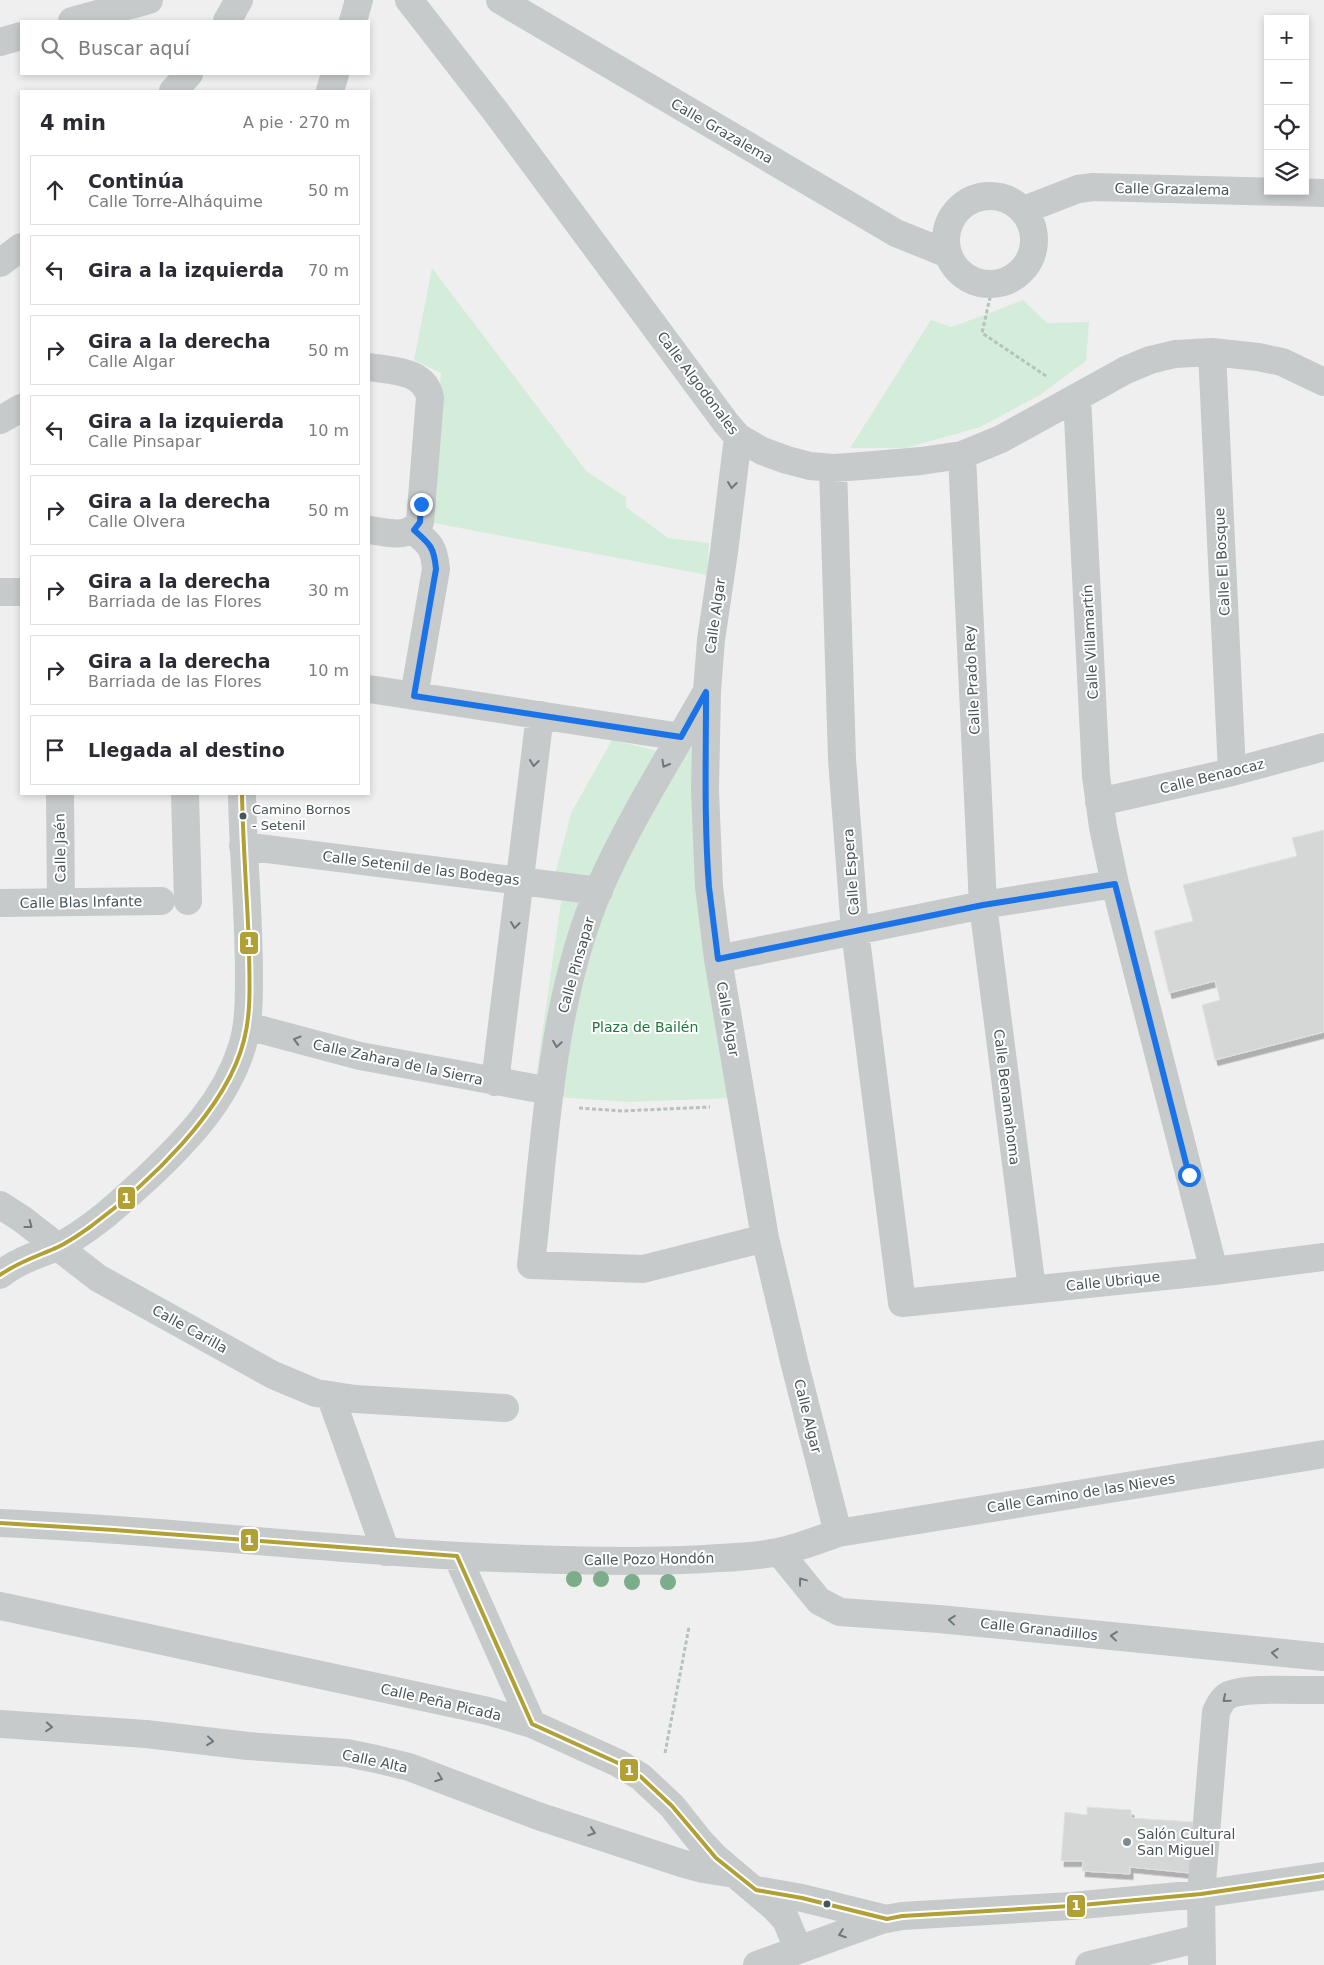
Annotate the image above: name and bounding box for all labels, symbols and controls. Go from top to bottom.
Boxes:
map controls [1264,15,1309,195]
button: + [1264,15,1309,60]
search box [20,20,370,75]
icon: search [38,34,66,62]
text: Buscar aquí [78,37,190,59]
button: − [1264,60,1309,105]
street label: Calle Grazalema [668,95,776,167]
button: locate [1264,105,1309,150]
text: 4 min [40,111,106,135]
text: A pie · 270 m [243,113,350,132]
button: layers [1264,150,1309,195]
text: Continúa [88,170,184,192]
icon: ahead [41,176,69,204]
street label: Calle Grazalema [1114,180,1230,198]
text: 50 m [308,181,349,200]
text: Calle Torre-Alháquime [88,192,263,211]
icon: left [41,256,69,284]
text: Gira a la izquierda [88,259,284,281]
text: 70 m [308,261,349,280]
street label: Calle Algodonales [654,328,742,438]
text: Gira a la derecha [88,330,271,352]
icon: right [41,336,69,364]
text: 50 m [308,341,349,360]
text: Calle Algar [88,352,175,371]
text: Gira a la izquierda [88,410,284,432]
icon: left [41,416,69,444]
text: 10 m [308,421,349,440]
text: Calle Pinsapar [88,432,201,451]
one-way arrow [727,482,738,490]
text: Gira a la derecha [88,490,271,512]
route end [410,493,433,516]
icon: right [41,496,69,524]
text: 50 m [308,501,349,520]
street label: Calle El Bosque [1211,508,1233,616]
text: Calle Olvera [88,512,186,531]
text: Gira a la derecha [88,570,271,592]
icon: right [41,576,69,604]
street label: Calle Algar [702,577,728,655]
text: 30 m [308,581,349,600]
street label: Calle Villamartín [1079,584,1101,700]
text: Barriada de las Flores [88,592,262,611]
street label: Calle Prado Rey [961,625,983,735]
text: Gira a la derecha [88,650,271,672]
icon: right [41,656,69,684]
text: 10 m [308,661,349,680]
text: Barriada de las Flores [88,672,262,691]
icon: arrive [41,736,69,764]
text: Llegada al destino [88,739,285,761]
street label: Calle Benaocaz [1158,755,1266,797]
one-way arrow [662,759,672,768]
one-way arrow [529,760,540,768]
place label: Camino Bornos - Setenil [252,802,351,833]
marker: Camino Bornos - Setenil [238,811,248,821]
street label: Calle Jaén [51,813,69,883]
street label: Calle Espera [840,828,862,916]
street label: Calle Setenil de las Bodegas [322,848,520,888]
street label: Calle Blas Infante [20,893,142,911]
street label: Calle Pinsapar [555,915,597,1015]
one-way arrow [510,921,521,929]
line badge: 1 [239,931,259,955]
text: 1 [244,934,254,950]
street label: Calle Algar [714,980,743,1058]
park label: Plaza de Bailén [592,1019,698,1035]
street label: Calle Benamahoma [991,1028,1023,1166]
one-way arrow [293,1036,301,1046]
street label: Calle Zahara de la Sierra [311,1036,485,1088]
one-way arrow [553,1040,563,1049]
route start [1178,1164,1201,1187]
line badge: 1 [117,1186,136,1210]
text: 1 [121,1190,131,1206]
one-way arrow [23,1219,32,1227]
street label: Calle Ubrique [1065,1268,1161,1294]
street label: Calle Carilla [150,1302,230,1356]
street label: Calle Algar [791,1377,825,1455]
street label: Calle Camino de las Nieves [986,1470,1176,1516]
line badge: 1 [240,1528,259,1552]
text: 1 [244,1532,254,1548]
street label: Calle Pozo Hondón [584,1550,714,1568]
one-way arrow [799,1577,808,1587]
one-way arrow [948,1615,956,1626]
street label: Calle Granadillos [979,1615,1099,1643]
one-way arrow [1110,1631,1118,1642]
one-way arrow [1271,1647,1279,1658]
street label: Calle Peña Picada [379,1680,503,1724]
one-way arrow [1222,1694,1231,1703]
one-way arrow [45,1721,53,1732]
one-way arrow [207,1736,215,1747]
street label: Calle Alta [341,1746,409,1776]
line badge: 1 [619,1758,639,1782]
text: 1 [624,1762,634,1778]
one-way arrow [434,1772,443,1782]
place label: Salón Cultural San Miguel [1137,1826,1235,1858]
one-way arrow [587,1827,596,1837]
marker: Salón Cultural San Miguel [1121,1836,1133,1848]
line badge: 1 [1066,1894,1086,1918]
text: 1 [1071,1897,1081,1913]
unlabelled marker [822,1899,832,1909]
one-way arrow [838,1928,847,1938]

